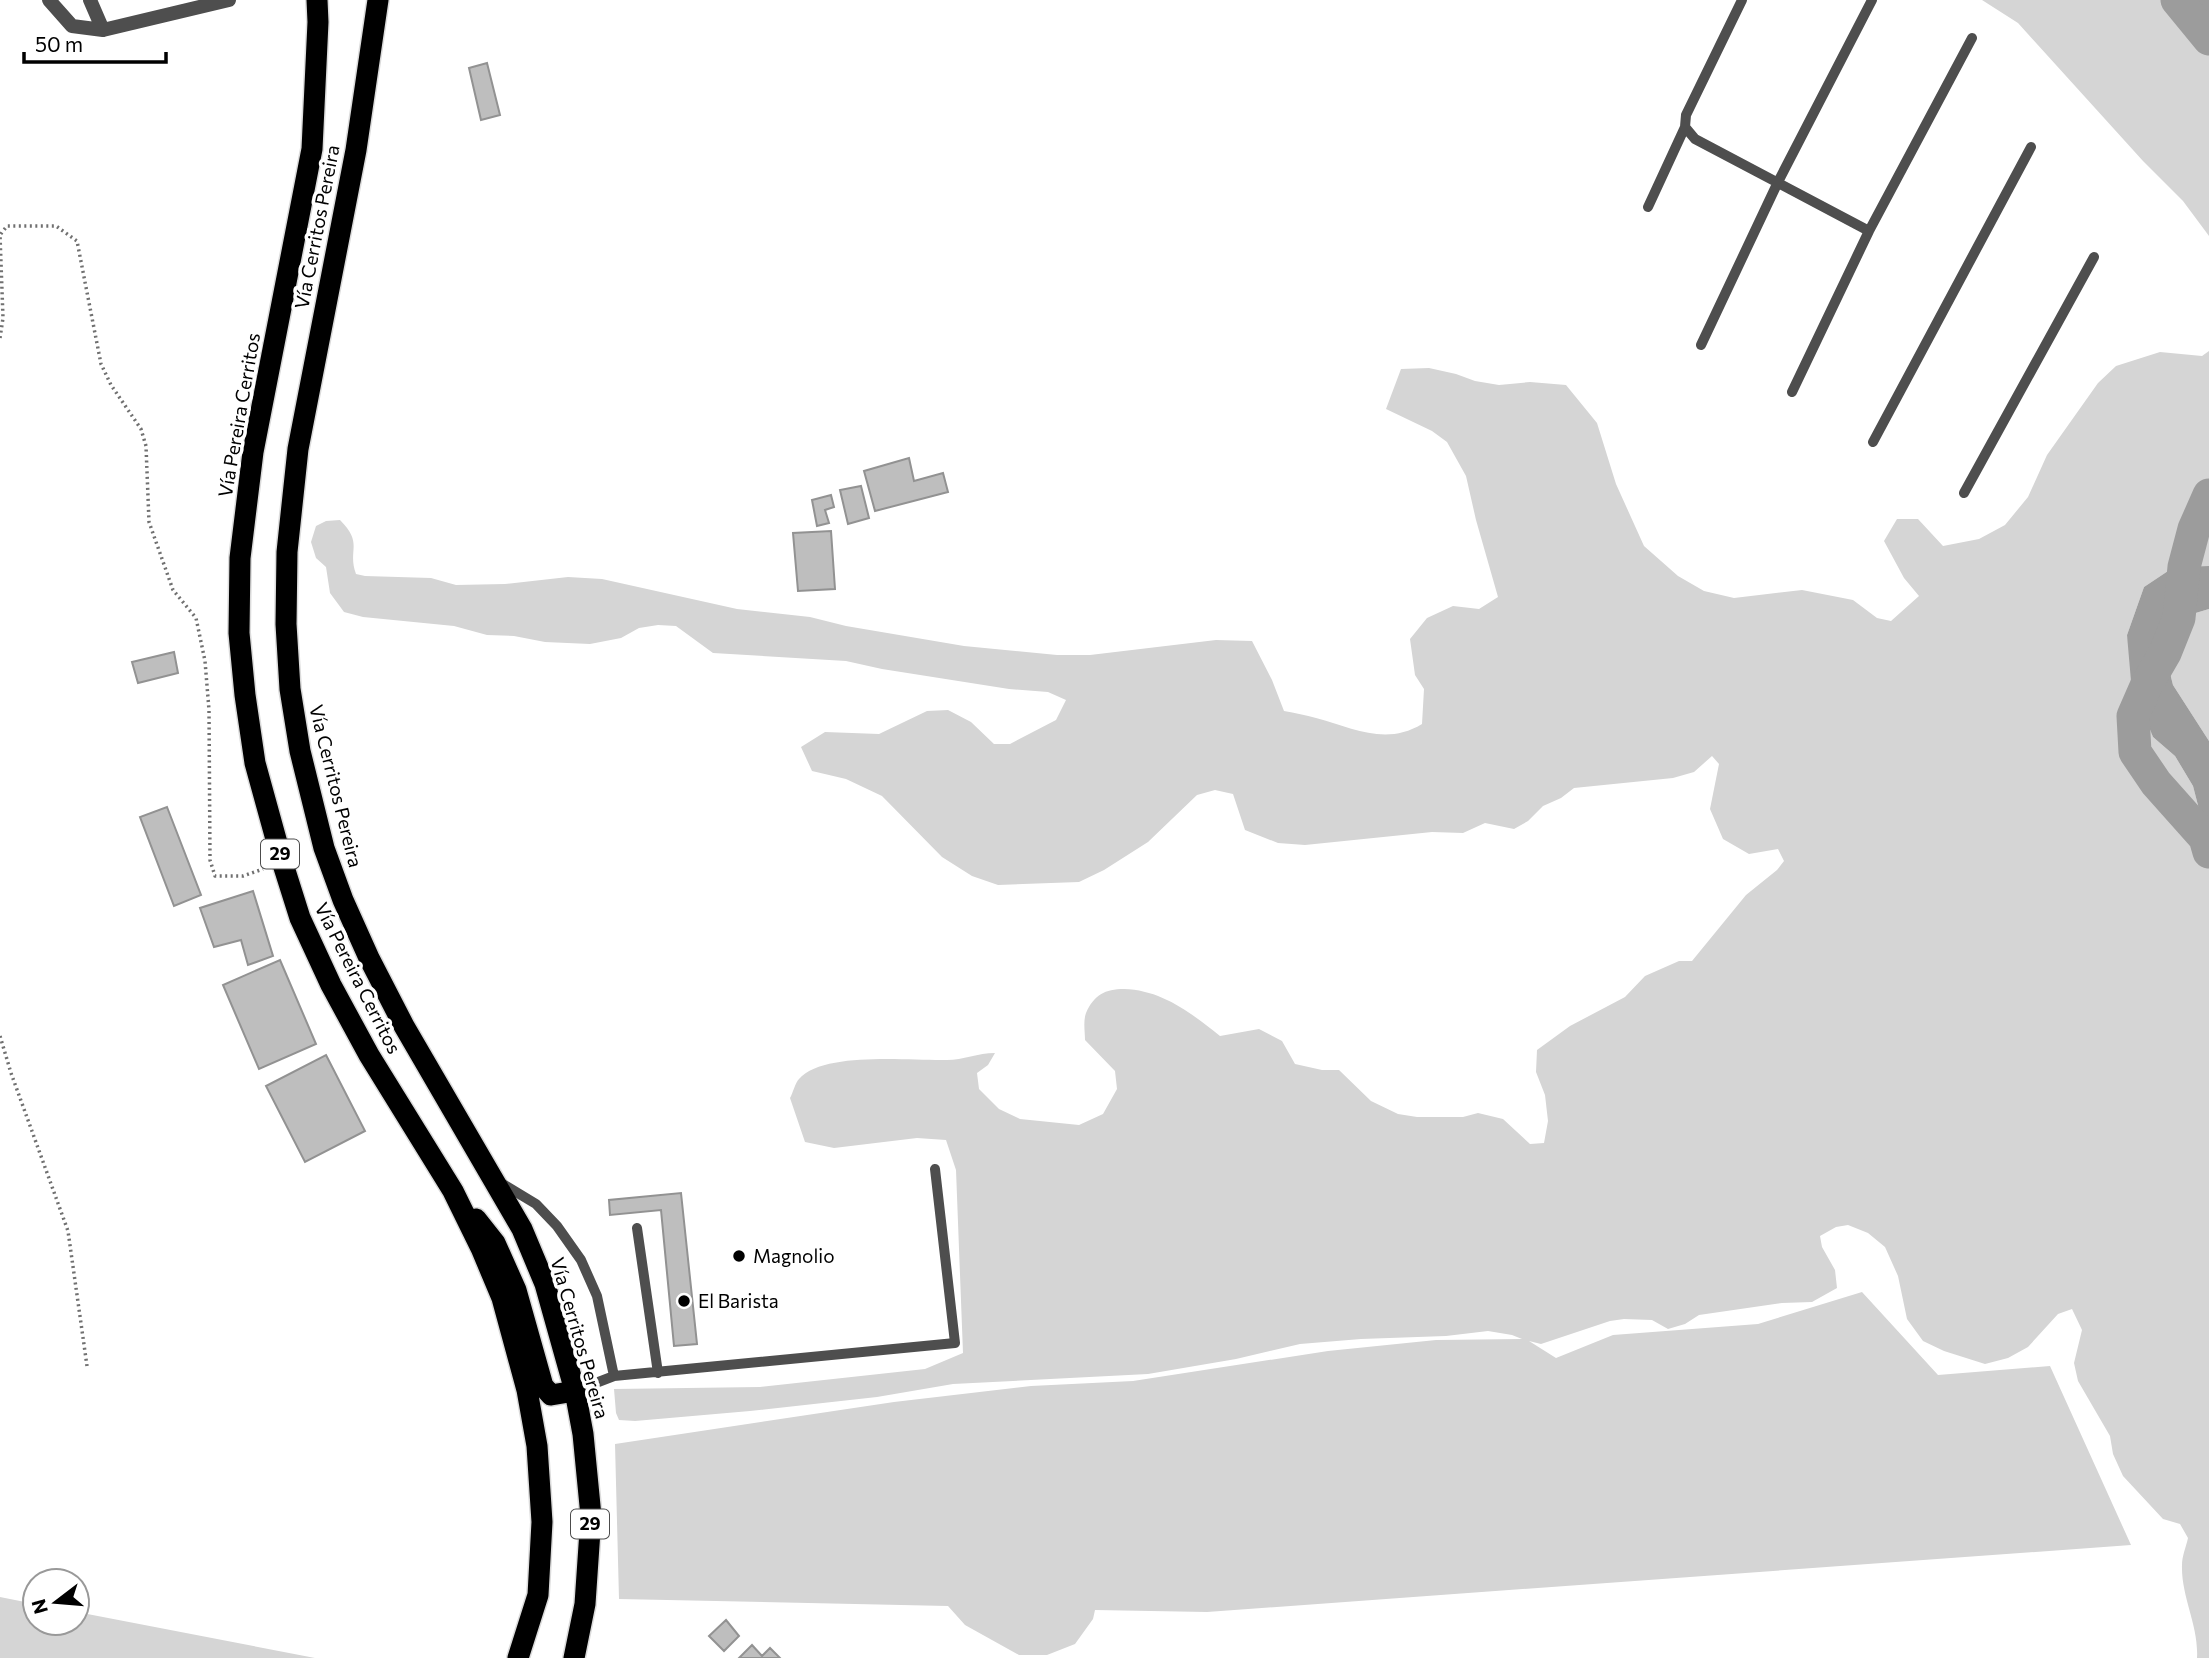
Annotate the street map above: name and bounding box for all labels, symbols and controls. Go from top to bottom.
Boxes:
scale bar [24,21,166,65]
text: 50 m [35,31,83,56]
street label: Vía Cerritos Pereira [289,143,344,311]
street label: Vía Pereira Cerritos [213,331,264,499]
street label: Vía Cerritos Pereira [305,702,368,869]
road number: 29 [261,840,299,868]
street label: Vía Pereira Cerritos [310,898,407,1057]
place label: Magnolio [753,1244,835,1267]
marker: Magnolio [731,1248,747,1264]
street label: Vía Cerritos Pereira [546,1255,614,1421]
place label: El Barista [698,1289,779,1312]
marker: El Barista [676,1293,692,1309]
road number: 29 [571,1510,609,1539]
north arrow [21,1567,91,1637]
text: N [26,1597,52,1617]

